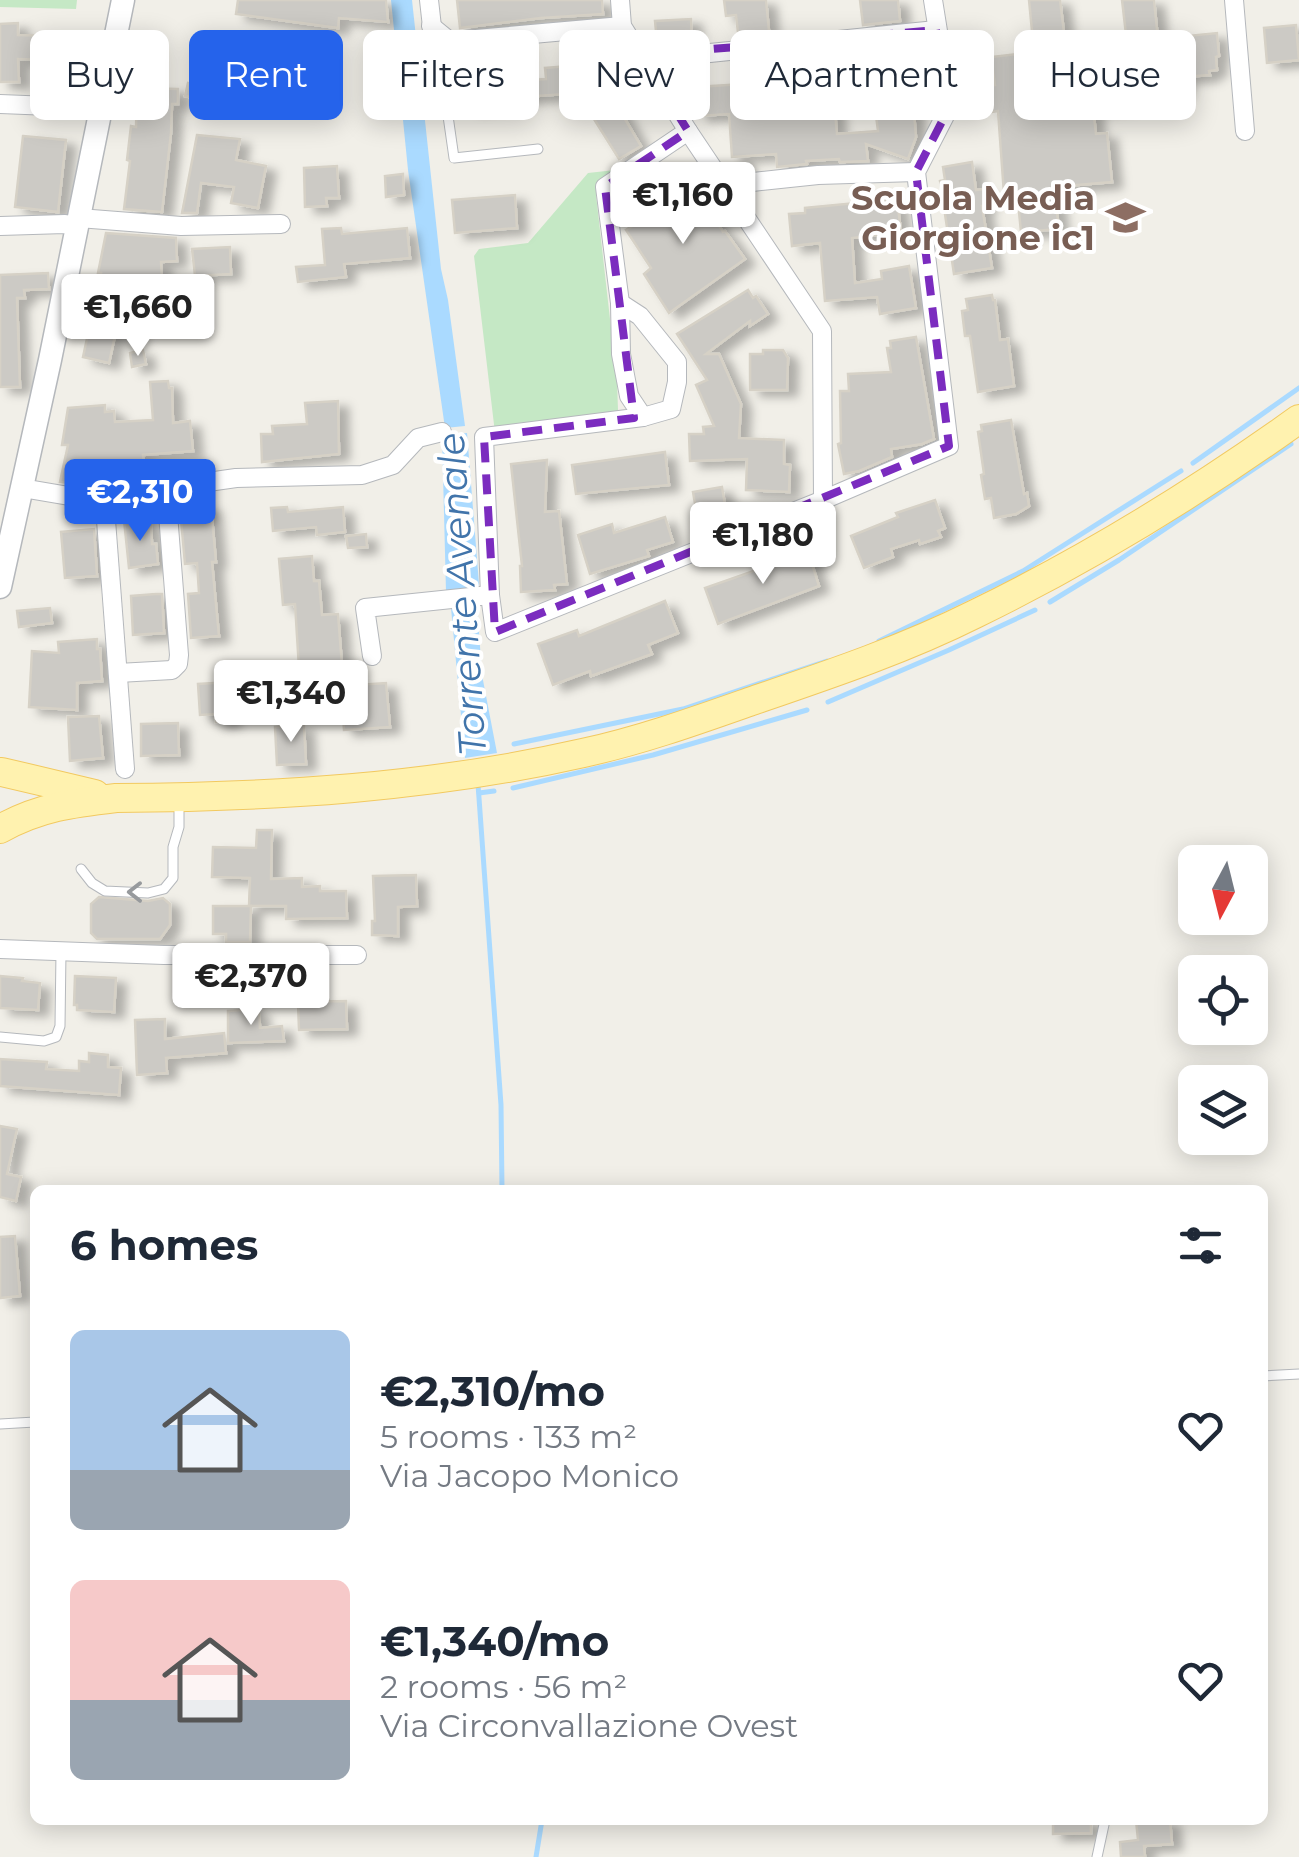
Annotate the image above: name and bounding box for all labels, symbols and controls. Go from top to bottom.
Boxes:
chip: Buy [30,30,169,120]
chip: Rent [189,30,343,120]
chip: Filters [363,30,539,120]
chip: New [559,30,710,120]
chip: Apartment [730,30,994,120]
chip: House [1014,30,1196,120]
pin: €1,160 [602,162,764,247]
text: €1,160 [632,175,734,214]
place label: Scuola Media Giorgione ic1 [851,176,1095,259]
school or university icon: Scuola Media Giorgione ic1 [1104,197,1146,239]
pin: €1,660 [57,274,219,359]
text: €1,660 [83,287,193,326]
water label: Torrente Avenale [427,431,496,757]
pin: €2,310 [59,459,221,544]
text: €2,310 [87,472,193,511]
pin: €1,180 [682,502,844,587]
text: €1,180 [712,515,814,554]
pin: €1,340 [210,660,372,745]
text: €1,340 [236,673,346,712]
north arrow [1178,845,1268,935]
map controls [1178,845,1268,1155]
one-way arrow [127,881,142,903]
pin: €2,370 [170,943,332,1028]
button: locate [1178,955,1268,1045]
text: €2,370 [194,956,308,995]
button: layers [1178,1065,1268,1155]
icon: filters [1173,1218,1228,1273]
text: 6 homes [70,1219,258,1271]
text: €2,310/mo [380,1365,605,1417]
icon: home [150,1370,270,1490]
icon: heart [1173,1403,1228,1458]
text: 5 rooms · 133 m² [380,1417,637,1456]
text: Via Jacopo Monico [380,1456,679,1495]
text: €1,340/mo [380,1615,609,1667]
icon: home [150,1620,270,1740]
icon: heart [1173,1653,1228,1708]
text: 2 rooms · 56 m² [380,1667,627,1706]
text: Via Circonvallazione Ovest [380,1706,798,1745]

